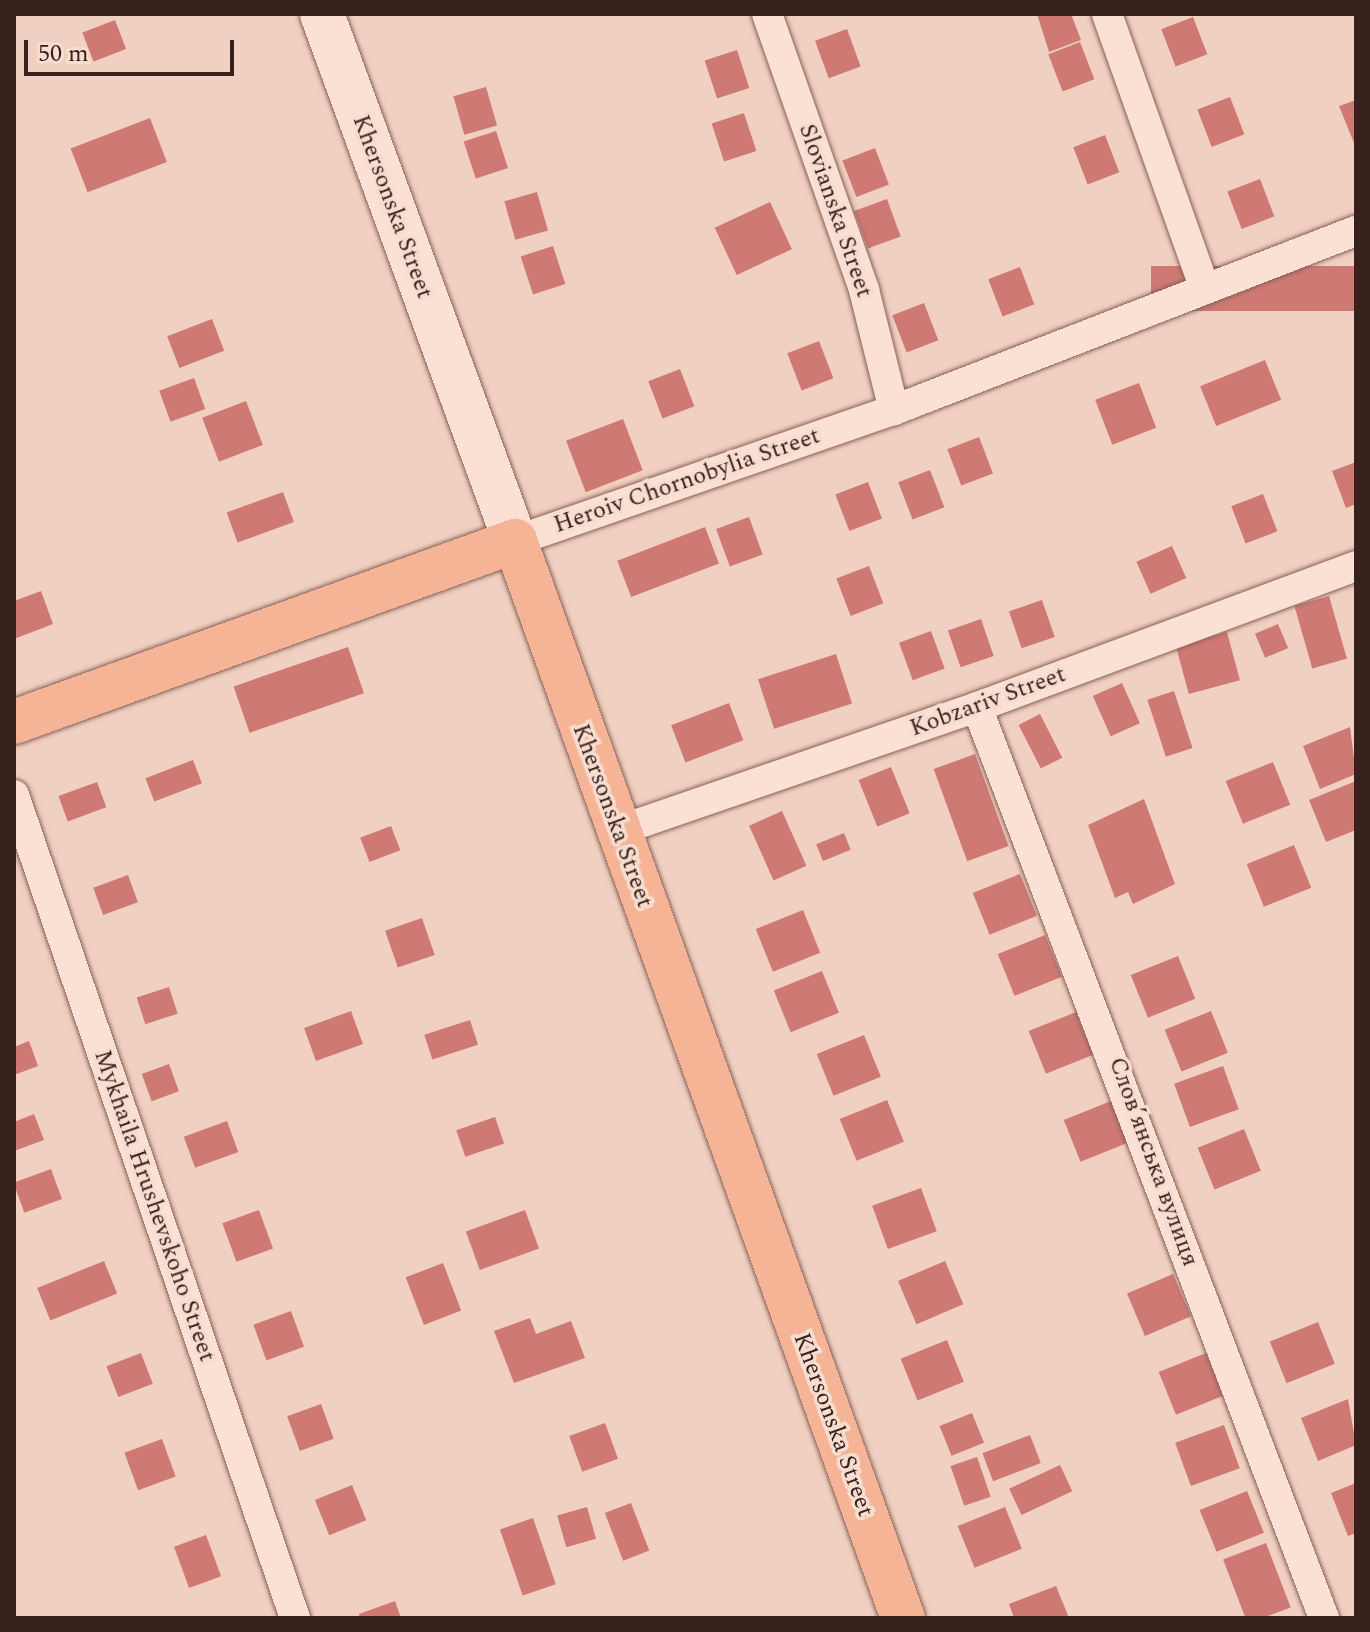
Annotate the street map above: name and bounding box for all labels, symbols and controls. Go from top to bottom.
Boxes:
scale bar [28,24,238,74]
text: 50 m [38,36,89,72]
street label: Khersonska Street [345,111,439,303]
street label: Slovianska Street [792,120,878,302]
street label: Heroiv Chornobylia Street [550,422,824,540]
street label: Kobzariv Street [906,660,1070,744]
street label: Khersonska Street [565,720,659,912]
street label: Mykhaila Hrushevskoho Street [87,1046,221,1366]
street label: Словʼянська вулиця [1102,1054,1204,1270]
street label: Khersonska Street [786,1329,880,1521]

